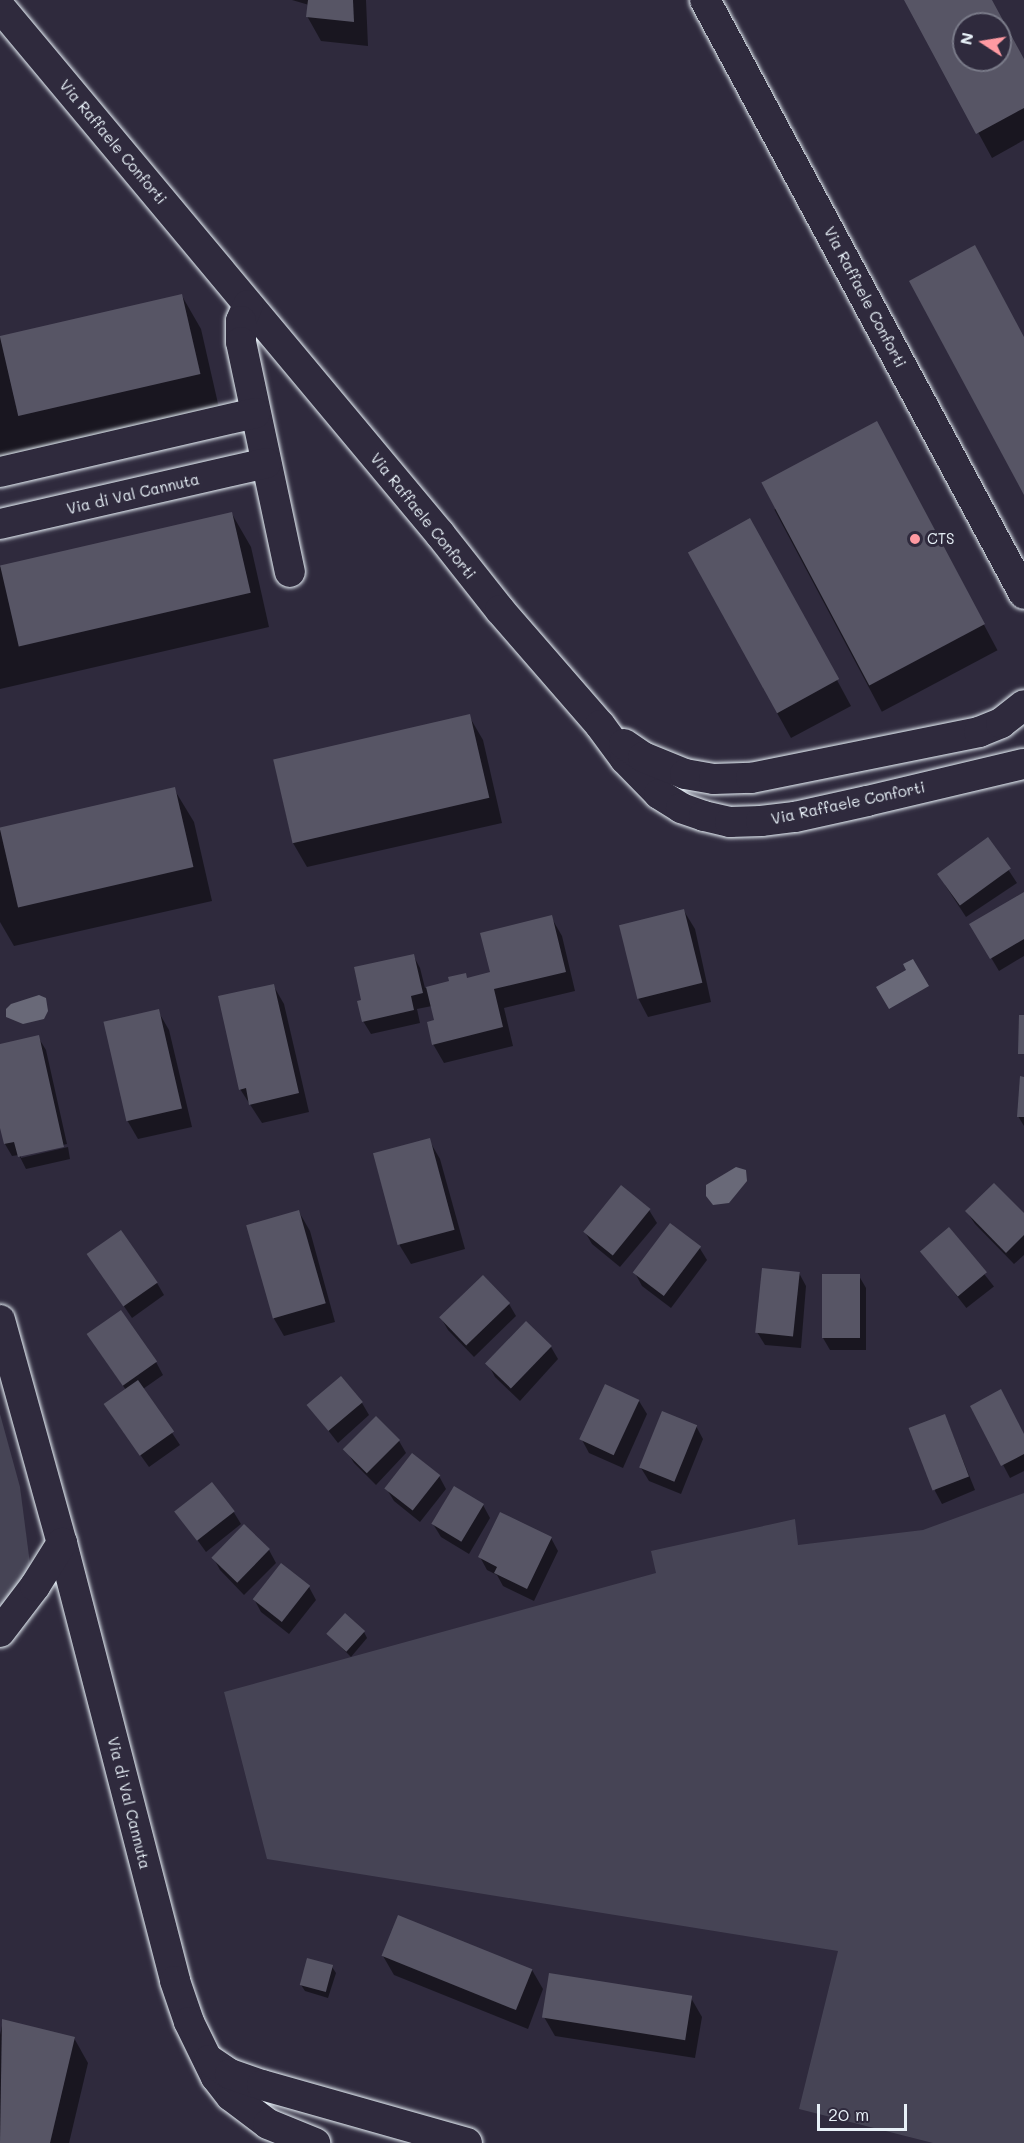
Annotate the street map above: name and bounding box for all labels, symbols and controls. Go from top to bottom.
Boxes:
north arrow [952,12,1012,72]
text: N [954,30,977,47]
street label: Via Raffaele Conforti [56,76,170,208]
street label: Via Raffaele Conforti [820,224,910,370]
street label: Via Raffaele Conforti [367,449,479,583]
street label: Via di Val Cannuta [65,470,201,518]
place label: CTS [927,530,955,548]
marker: CTS [908,532,922,546]
street label: Via Raffaele Conforti [769,778,927,828]
street label: Via di Val Cannuta [104,1735,154,1871]
scale bar [820,2092,910,2130]
text: 20 m [828,2102,869,2126]

